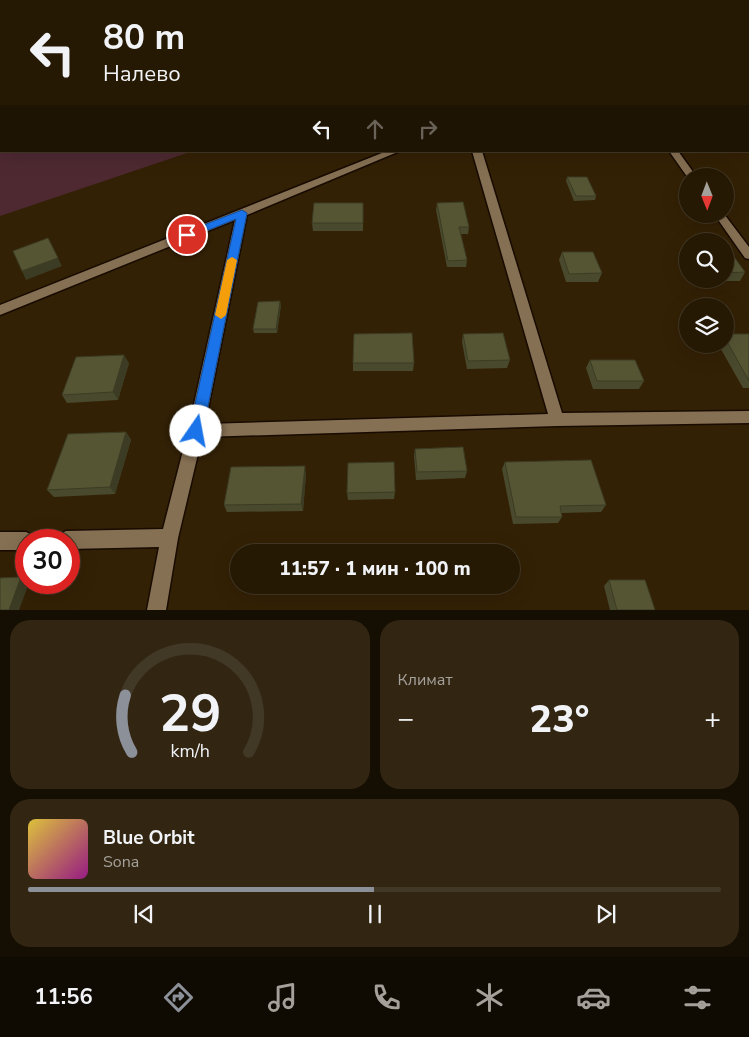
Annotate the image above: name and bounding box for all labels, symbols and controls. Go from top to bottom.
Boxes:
text: 80 m [103,14,185,61]
icon: left [20,20,85,85]
text: Налево [103,59,181,89]
icon: left [308,115,336,143]
icon: ahead [361,115,389,143]
icon: right [414,115,442,143]
north arrow [679,168,734,222]
map controls [679,168,734,353]
pin [166,214,208,256]
icon: arrive [173,221,201,249]
button: search [679,233,734,288]
button: layers [679,298,734,353]
position arrow [169,404,221,456]
speed limit sign: 30 [15,529,80,594]
text: 11:57 · 1 мин · 100 m [279,556,471,582]
text: Климат [398,669,453,691]
text: 29 [159,678,221,749]
text: 23° [529,694,589,745]
text: − [398,700,414,738]
text: + [704,700,721,738]
text: km/h [170,739,209,763]
text: Blue Orbit [103,825,194,851]
text: Sona [103,851,139,873]
icon: previous [130,900,158,928]
icon: pause [361,900,389,928]
icon: next [592,900,620,928]
icon: directions [161,980,196,1015]
icon: music [265,980,300,1015]
icon: phone [369,980,404,1015]
icon: climate [472,980,507,1015]
icon: car [576,980,611,1015]
icon: filters [680,980,715,1015]
text: 11:56 [34,982,93,1012]

